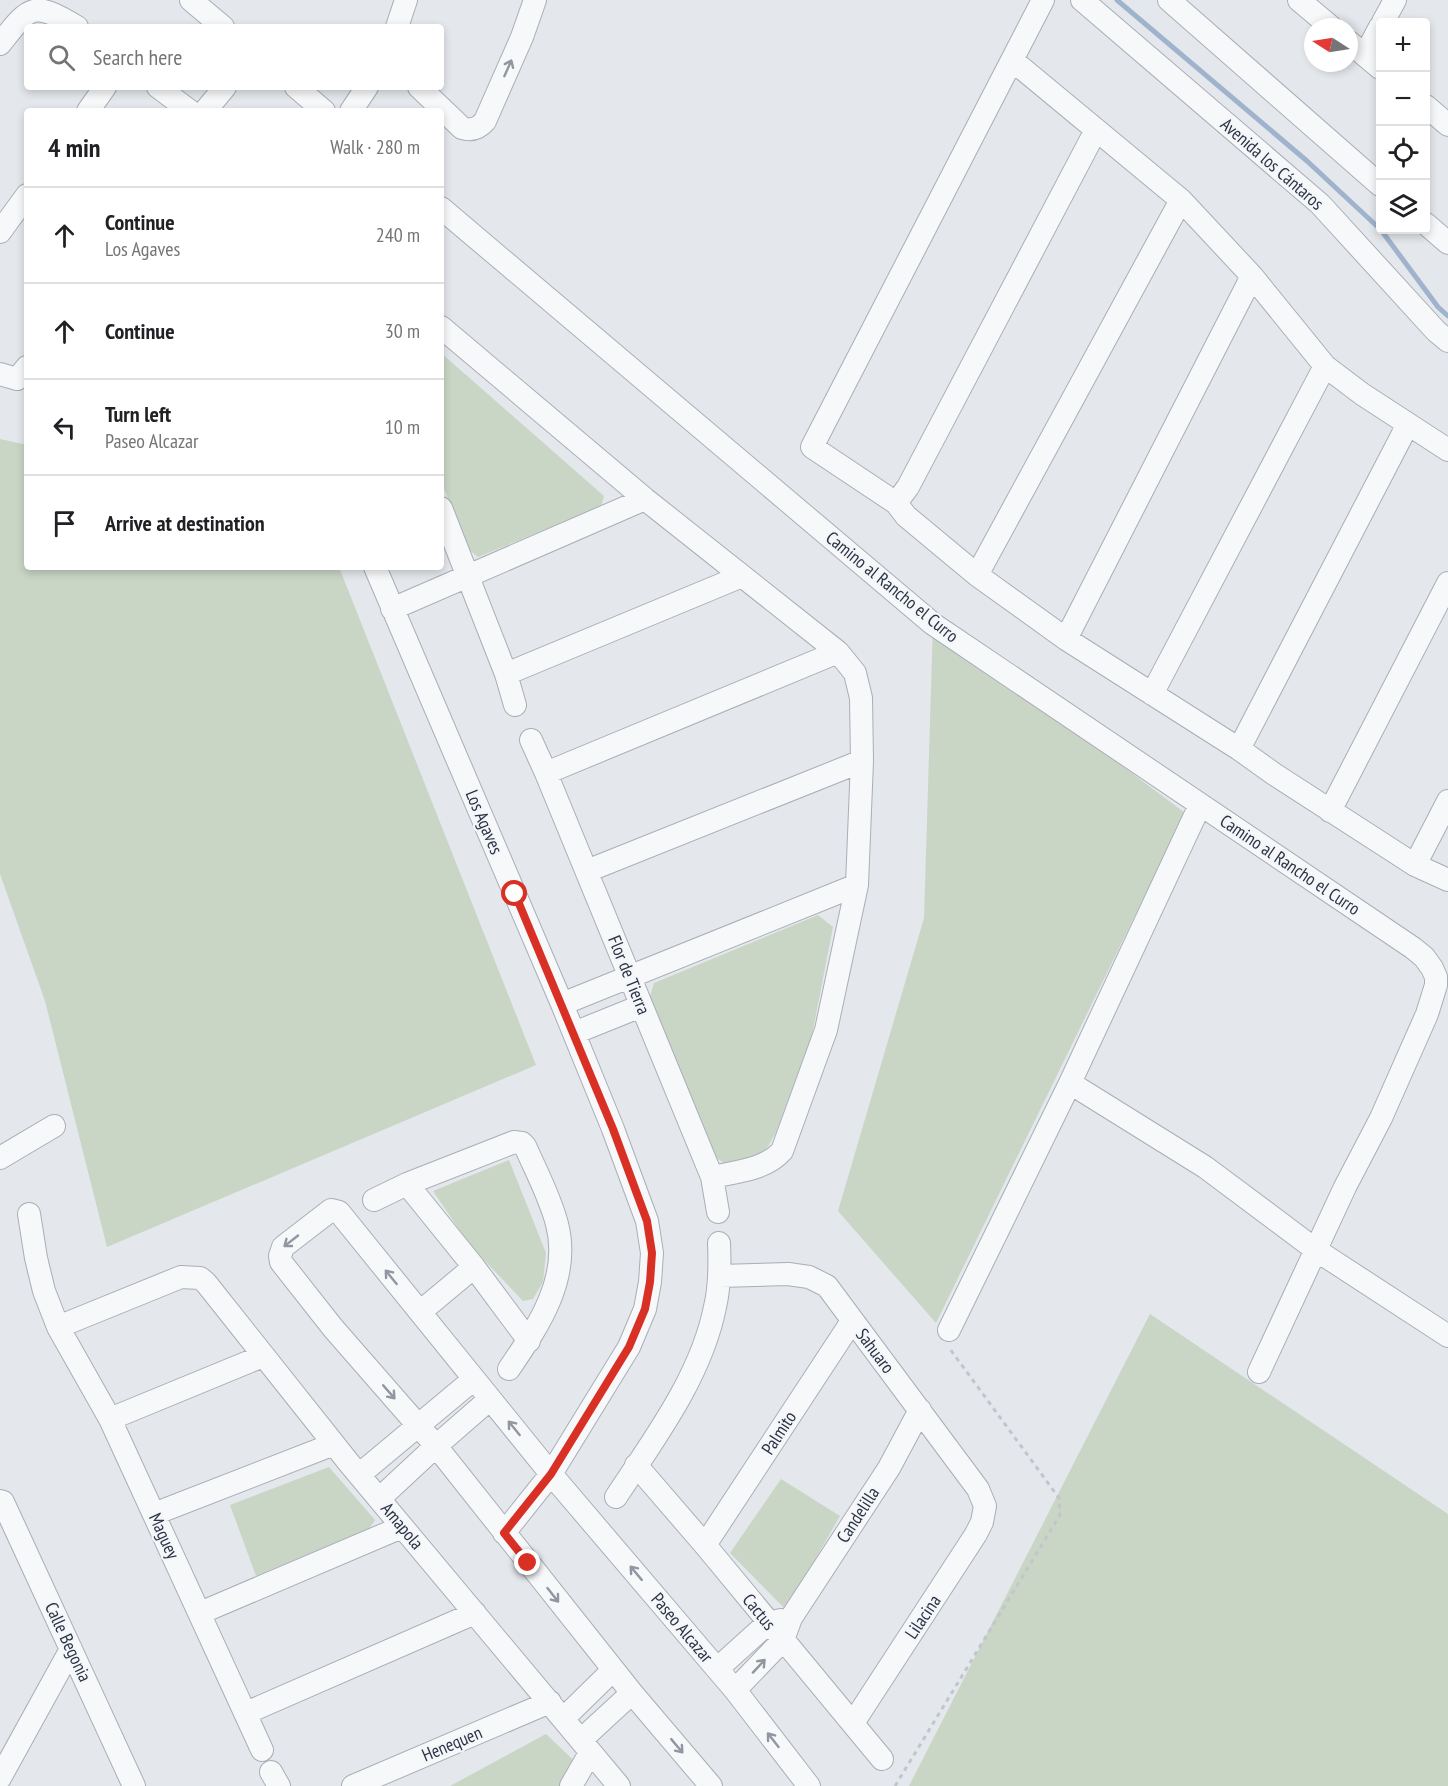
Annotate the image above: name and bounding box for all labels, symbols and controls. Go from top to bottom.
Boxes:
north arrow [1304,18,1358,72]
map controls [1376,18,1430,234]
button: + [1376,18,1430,72]
search box [24,24,444,90]
icon: search [45,41,78,74]
text: Search here [93,43,182,71]
one-way arrow [503,59,514,77]
button: − [1376,72,1430,126]
street label: Avenida los Cántaros [1216,113,1329,215]
button: locate [1376,126,1430,180]
text: 4 min [48,131,101,164]
text: Walk · 280 m [330,134,420,160]
button: layers [1376,180,1430,234]
text: Continue [105,208,175,236]
icon: ahead [48,219,81,252]
text: 240 m [376,222,420,248]
text: Los Agaves [105,236,180,262]
icon: ahead [48,315,81,348]
text: Continue [105,317,175,345]
text: 30 m [385,318,420,344]
text: Turn left [105,400,171,428]
icon: left [48,411,81,444]
text: 10 m [385,414,420,440]
text: Paseo Alcazar [105,428,199,454]
icon: arrive [48,507,81,540]
text: Arrive at destination [105,509,265,537]
street label: Camino al Rancho el Curro [821,526,963,647]
street label: Los Agaves [461,786,508,857]
street label: Camino al Rancho el Curro [1216,809,1365,920]
route start [501,880,527,906]
street label: Flor de Tierra [603,932,656,1018]
one-way arrow [283,1234,299,1247]
one-way arrow [384,1270,398,1285]
street label: Sahuaro [851,1324,900,1378]
one-way arrow [382,1384,396,1399]
street label: Palmito [756,1406,801,1459]
one-way arrow [507,1420,520,1436]
street label: Candelilla [831,1482,884,1547]
street label: Amapola [376,1497,429,1554]
street label: Maguey [144,1509,185,1563]
route end [514,1549,540,1575]
one-way arrow [629,1565,642,1581]
one-way arrow [547,1587,560,1603]
street label: Paseo Alcazar [646,1588,718,1667]
street label: Cactus [738,1589,781,1635]
street label: Lilacina [900,1590,946,1643]
street label: Calle Begonia [40,1598,97,1685]
one-way arrow [752,1658,766,1673]
street label: Henequen [418,1721,485,1766]
one-way arrow [767,1732,780,1748]
one-way arrow [670,1738,684,1753]

